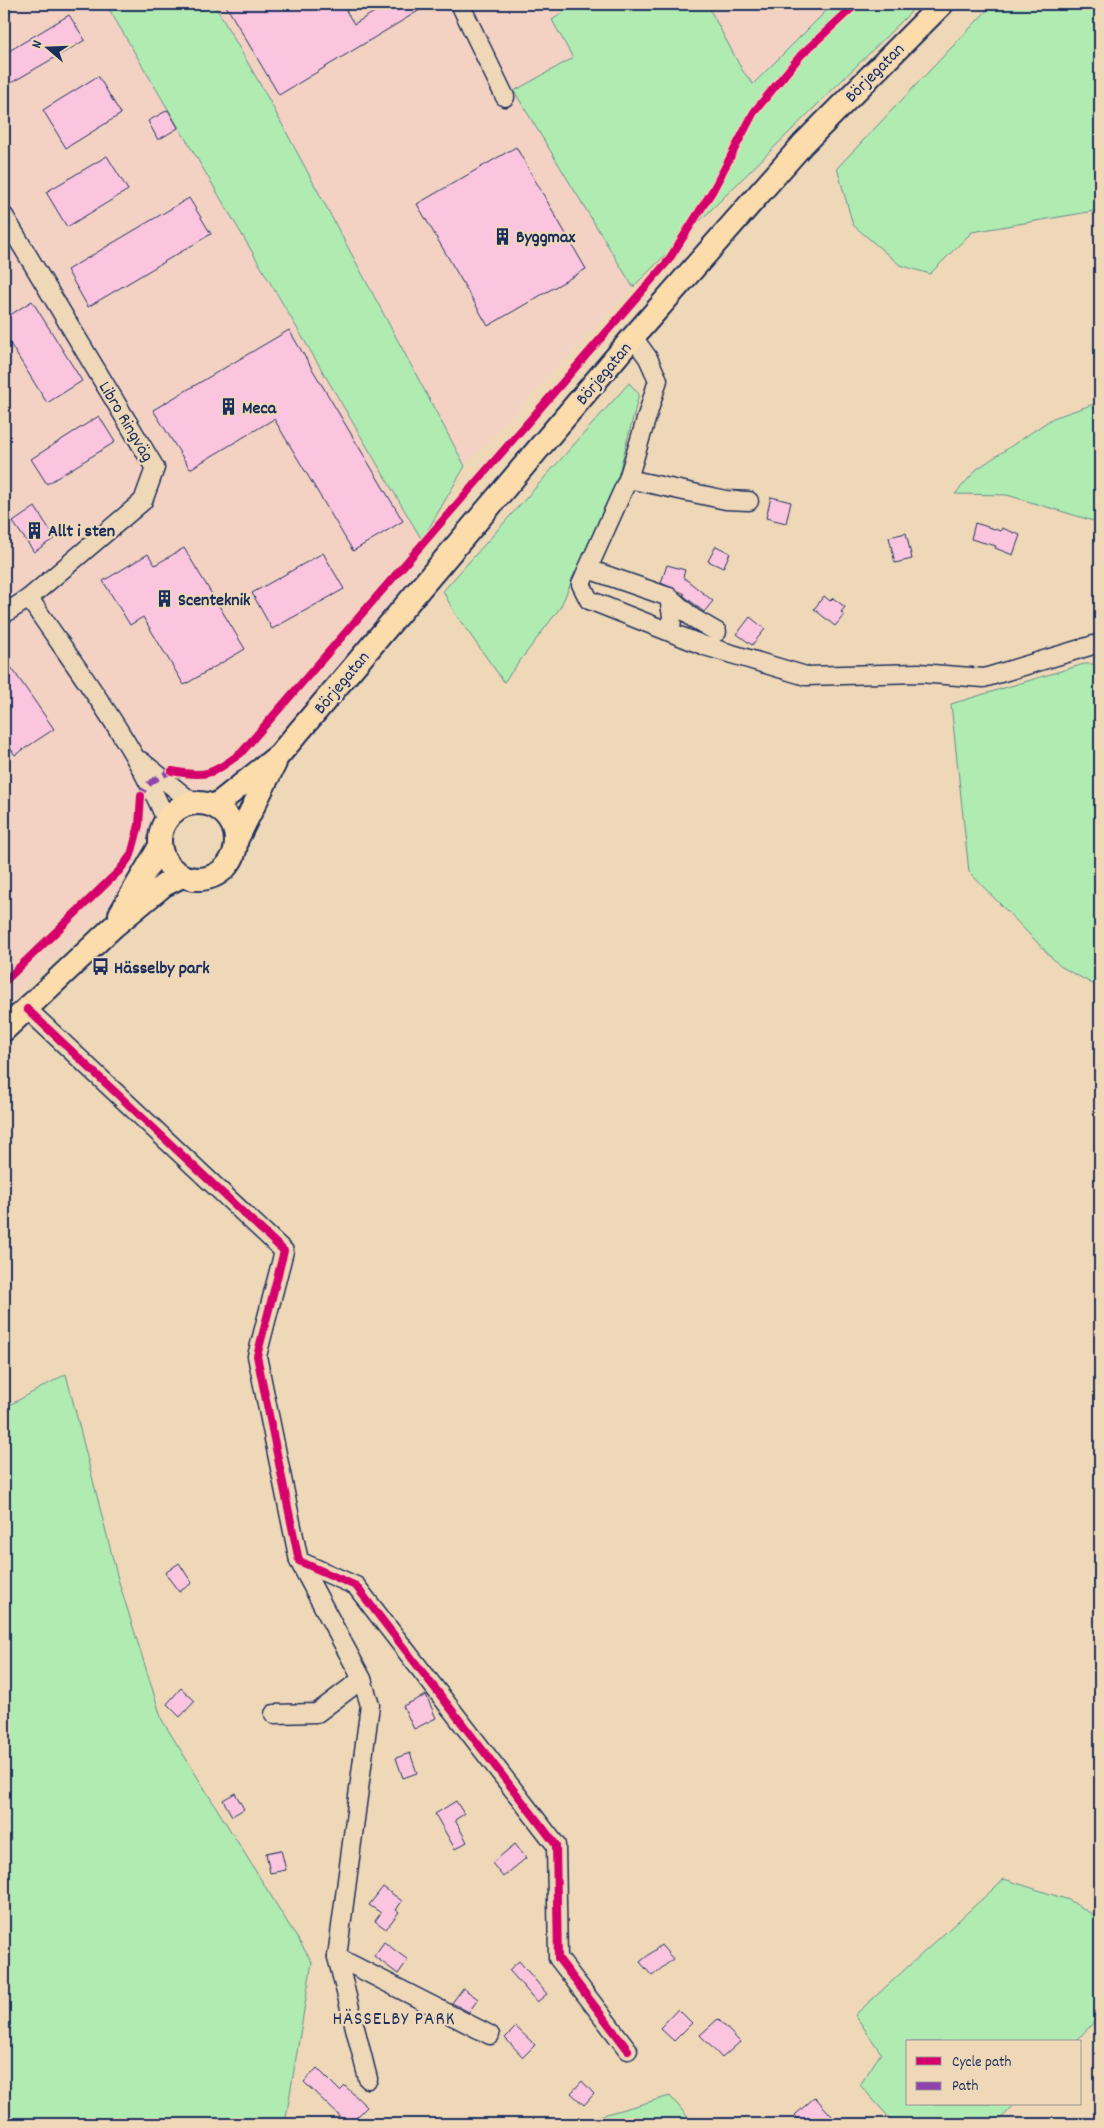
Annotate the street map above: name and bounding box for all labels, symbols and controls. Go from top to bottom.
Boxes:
north arrow [22,22,72,72]
text: N [27,38,48,51]
street label: Börjegatan [840,38,911,109]
building icon: Byggmax [492,226,512,246]
place label: Byggmax [516,226,575,251]
street label: Börjegatan [571,338,639,412]
street label: Libro Ringväg [91,377,159,467]
building icon: Meca [218,397,238,417]
place label: Meca [242,397,277,422]
building icon: Allt i sten [24,520,44,540]
place label: Allt i sten [48,520,115,545]
building icon: Scenteknik [154,589,174,609]
place label: Scenteknik [178,589,251,614]
street label: Börjegatan [309,647,377,721]
bus stop icon: Hässelby park [90,957,110,977]
place label: Hässelby park [114,957,210,982]
district label: HÄSSELBY PARK [332,2007,456,2034]
legend [906,2040,1082,2106]
text: Cycle path [952,2052,1012,2074]
text: Path [952,2076,978,2098]

